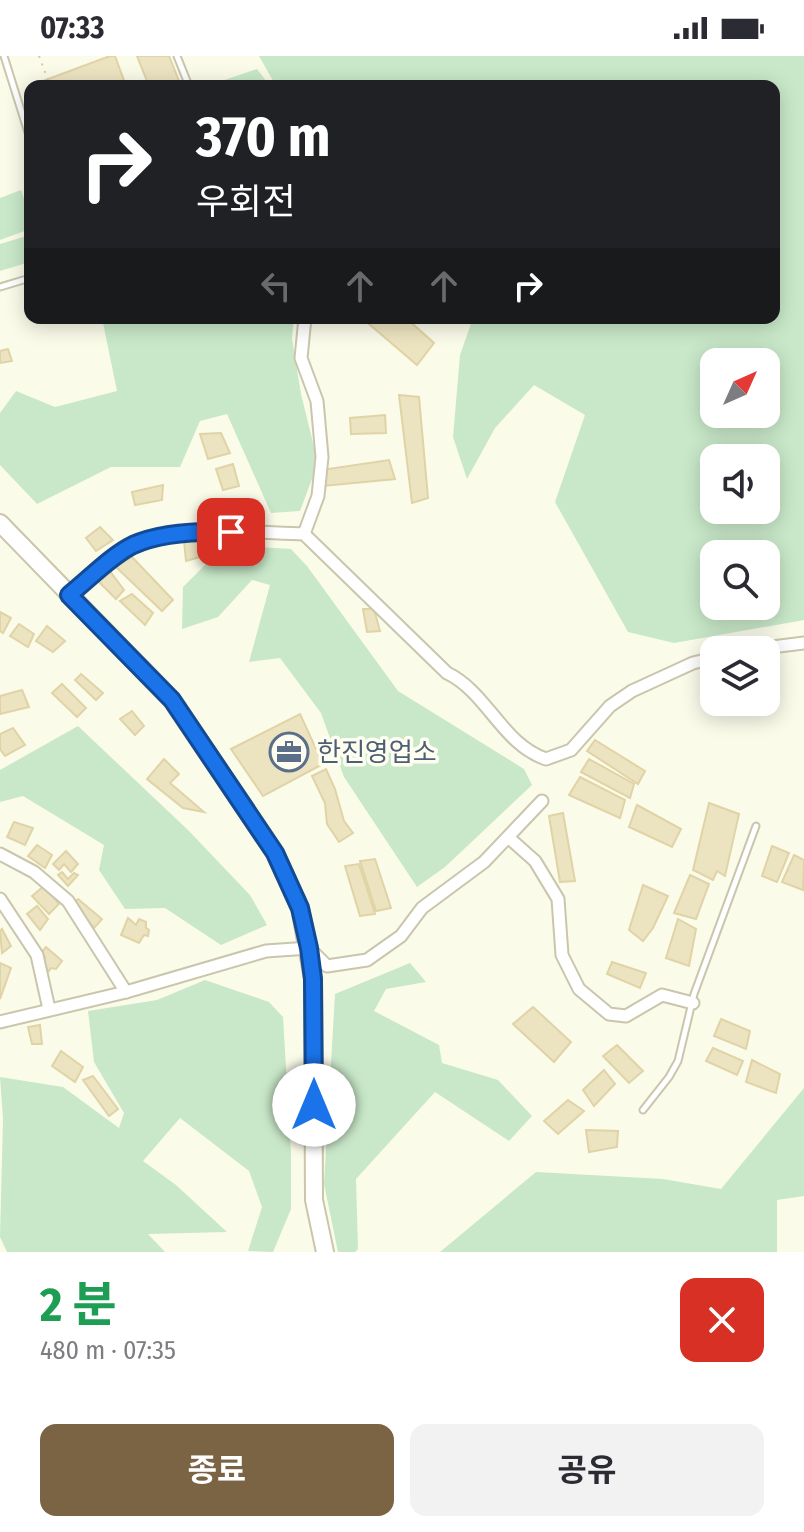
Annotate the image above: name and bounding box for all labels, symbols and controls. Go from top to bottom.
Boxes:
text: 07:33 [40,10,104,46]
text: 370 m [196,104,331,171]
icon: right [64,112,168,216]
text: 우회전 [196,180,295,224]
icon: left [254,264,298,308]
icon: ahead [338,264,382,308]
icon: ahead [422,264,466,308]
icon: right [506,264,550,308]
north arrow [700,348,780,428]
map controls [700,348,780,716]
button: sound [700,444,780,524]
pin [197,498,265,566]
icon: arrive [209,510,253,554]
button: search [700,540,780,620]
button: layers [700,636,780,716]
office icon: 한진영업소 [268,731,310,773]
place label: 한진영업소 [317,737,437,768]
position arrow [272,1063,356,1147]
text: 2 분 [40,1276,116,1334]
button: close [680,1278,764,1362]
text: 480 m · 07:35 [40,1335,176,1366]
button: 종료 [40,1424,394,1516]
button: 공유 [410,1424,764,1516]

